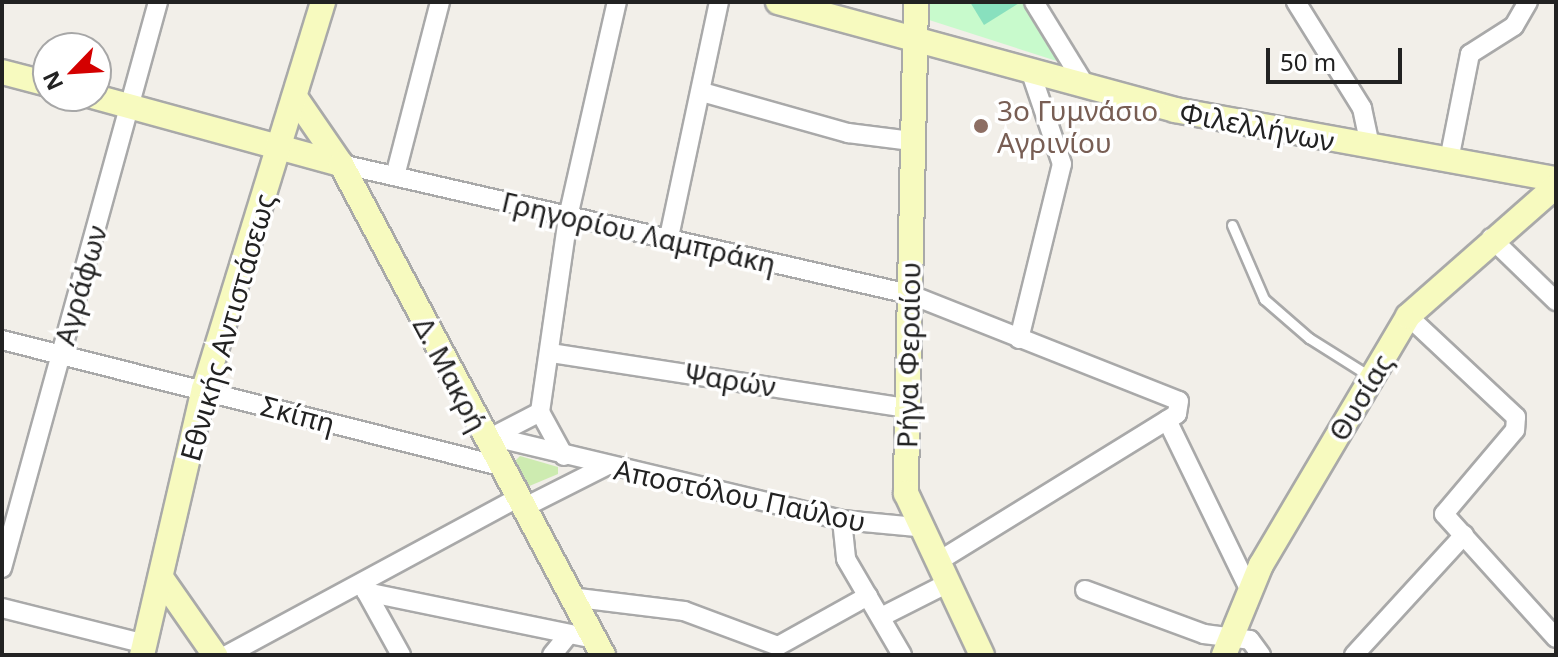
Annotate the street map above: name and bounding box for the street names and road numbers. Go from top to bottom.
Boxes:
street label: Φιλελλήνων [1177,95,1337,157]
street label: Γρηγορίου Λαμπράκη [499,184,779,280]
street label: Εθνικής Αντιστάσεως [173,189,281,465]
street label: Αγράφων [47,221,113,349]
street label: Ρήγα Φεραίου [890,262,926,448]
street label: Δ. Μακρή [407,311,495,437]
street label: Θυσίας [1321,347,1399,447]
street label: Ψαρών [682,355,778,403]
street label: Σκίπη [257,388,339,440]
street label: Αποστόλου Παύλου [611,452,869,538]

